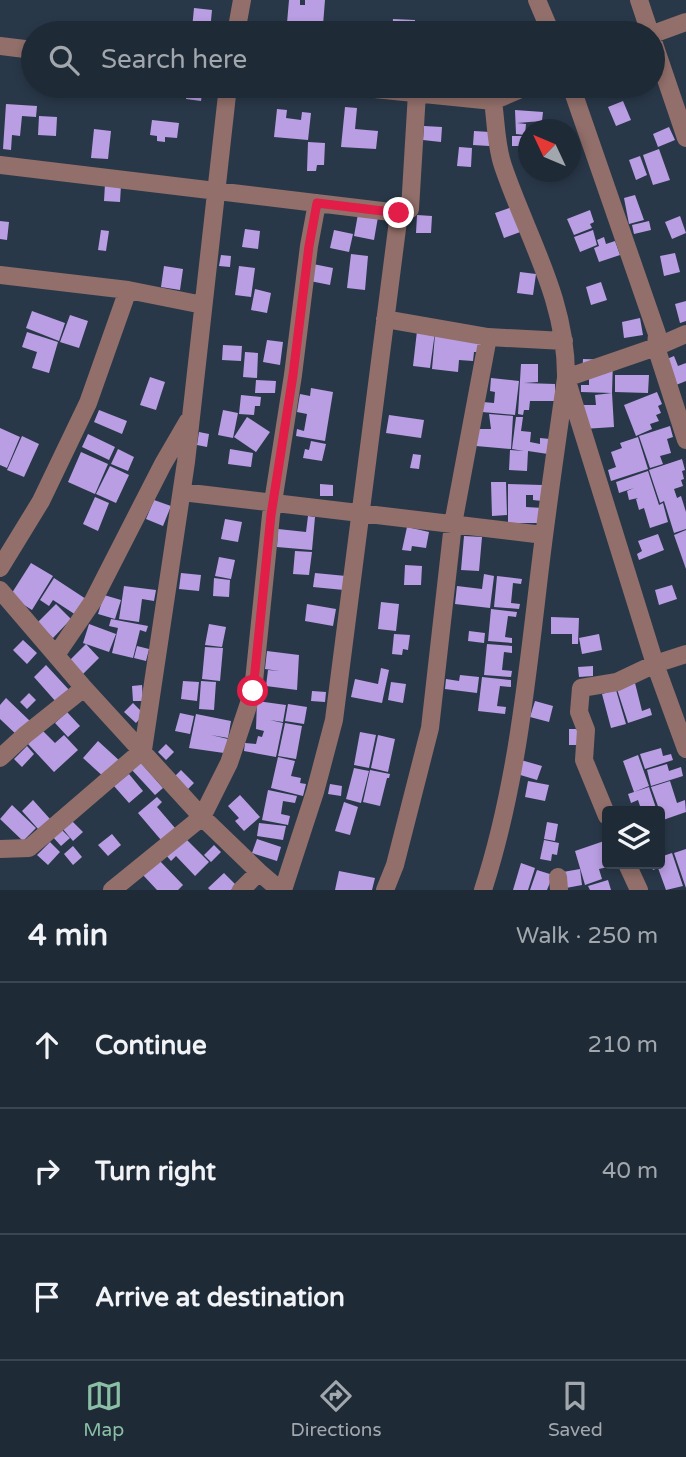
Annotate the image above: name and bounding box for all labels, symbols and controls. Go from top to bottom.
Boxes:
search box [21,21,665,98]
icon: search [45,41,83,79]
text: Search here [101,44,247,75]
north arrow [518,119,581,182]
route end [383,197,414,228]
route start [237,675,268,706]
map controls [602,806,665,869]
button: layers [602,806,665,869]
text: 4 min [28,917,108,954]
text: Walk · 250 m [516,922,658,950]
icon: ahead [28,1026,66,1064]
text: Continue [95,1030,207,1061]
text: 210 m [588,1031,658,1059]
icon: right [28,1152,66,1190]
text: Turn right [95,1156,216,1187]
text: 40 m [602,1157,658,1185]
icon: arrive [28,1278,66,1316]
text: Arrive at destination [95,1282,345,1313]
tab: Map [83,1377,124,1441]
tab: Directions [291,1377,382,1441]
tab: Saved [548,1377,603,1441]

